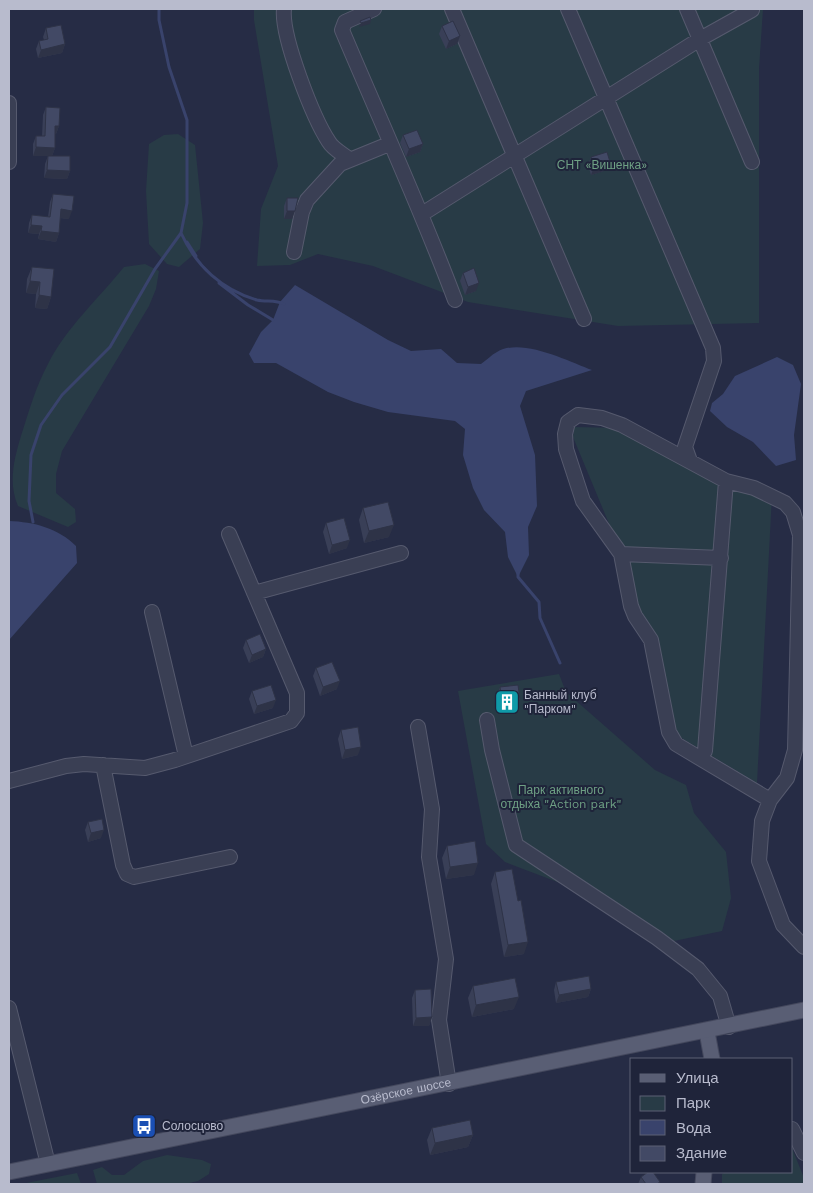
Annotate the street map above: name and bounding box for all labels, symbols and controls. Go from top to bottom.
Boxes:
park label: СНТ «Вишенка» [557,158,647,172]
place label: Банный клуб "Парком" [524,688,597,716]
building icon: Банный клуб "Парком" [494,689,520,715]
park label: Парк активного отдыха "Action park" [501,783,622,811]
legend [630,1058,793,1173]
text: Улица [676,1069,719,1087]
street label: Озёрское шоссе [359,1075,453,1107]
text: Парк [676,1094,710,1112]
bus stop icon: Солосцово [131,1113,157,1139]
place label: Солосцово [162,1119,224,1133]
text: Вода [676,1119,712,1137]
text: Здание [676,1144,727,1162]

